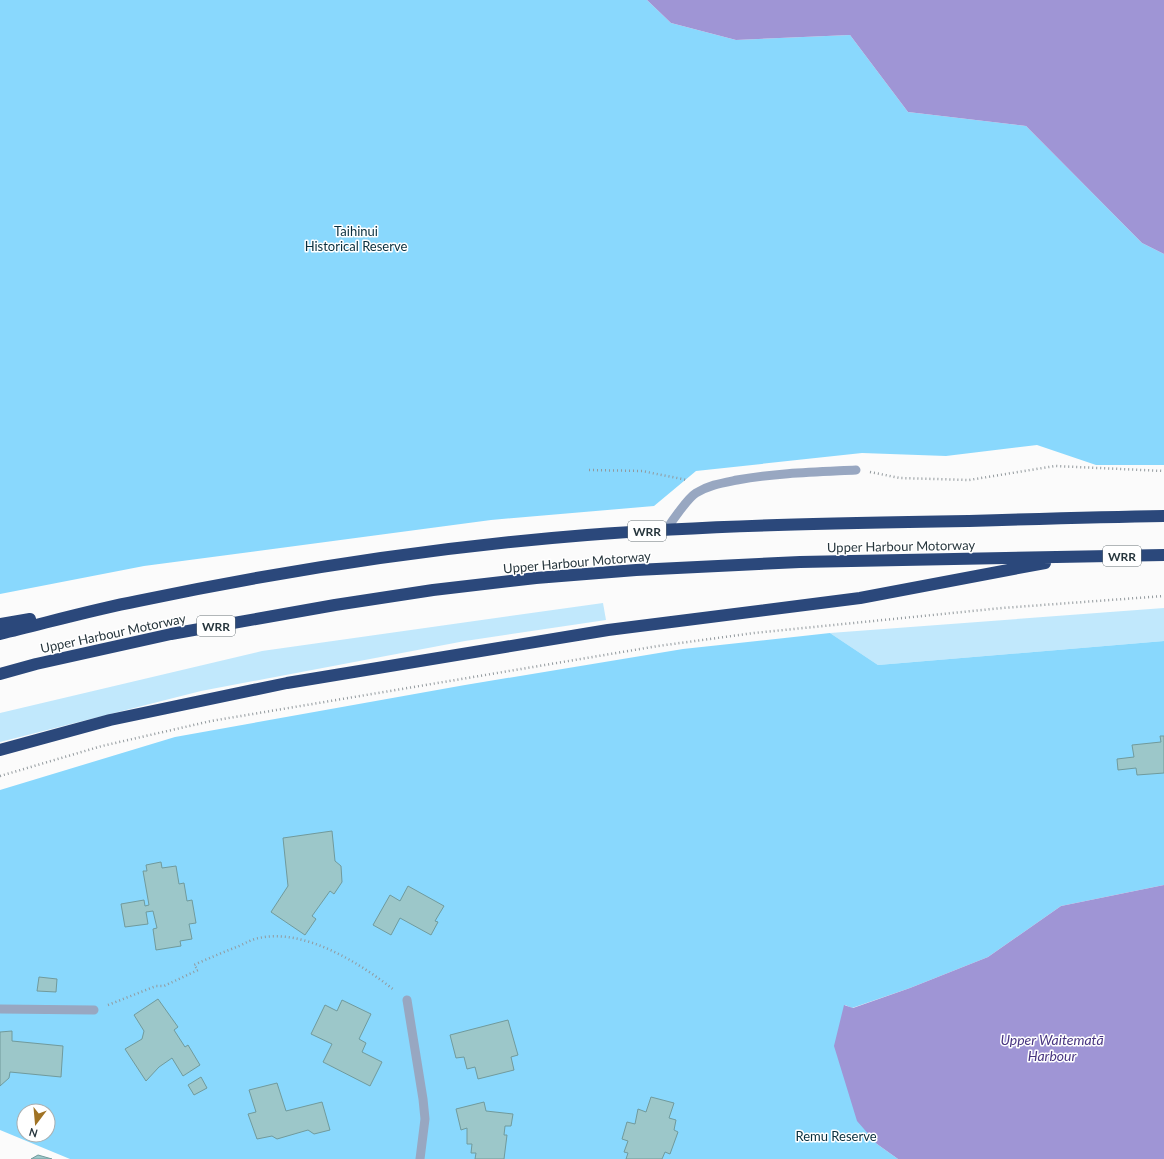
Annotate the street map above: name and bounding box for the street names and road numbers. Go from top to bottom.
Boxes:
road number: WRR [628,521,666,541]
street label: Upper Harbour Motorway [827,537,976,555]
road number: WRR [1103,546,1141,566]
street label: Upper Harbour Motorway [502,548,652,576]
street label: Upper Harbour Motorway [39,610,187,656]
road number: WRR [197,616,235,636]

